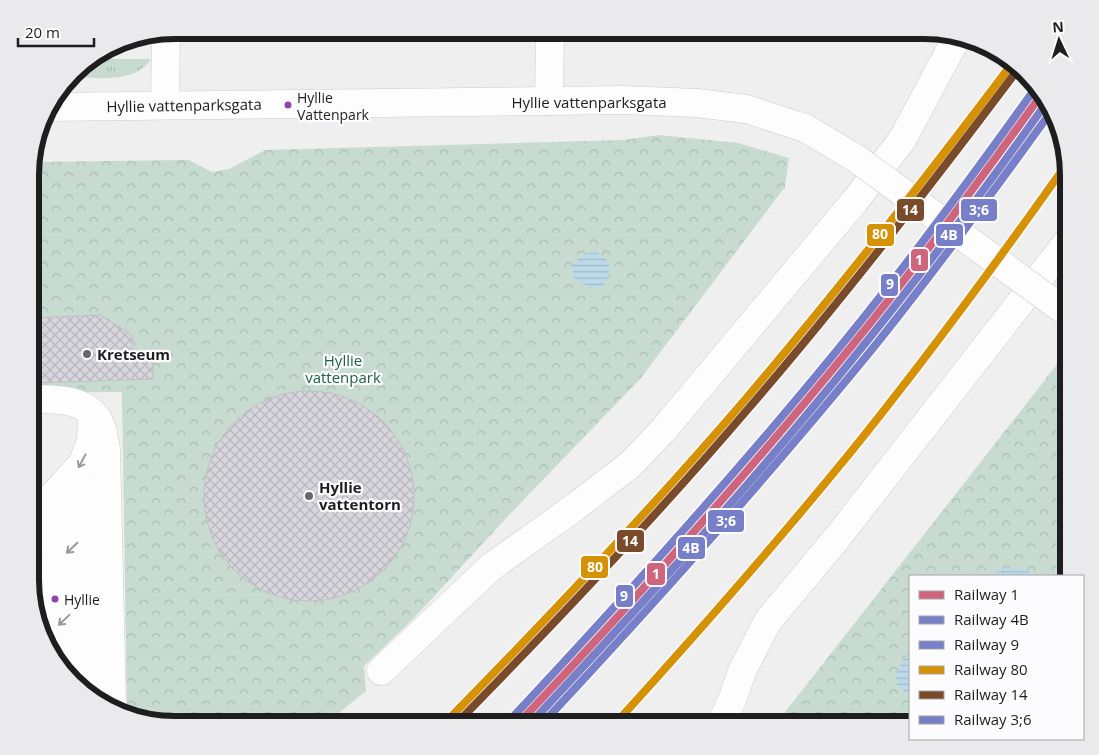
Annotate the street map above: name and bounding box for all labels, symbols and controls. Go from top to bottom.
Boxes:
scale bar [18,15,94,47]
north arrow [1034,15,1084,65]
text: N [1052,17,1064,36]
text: 20 m [25,22,60,42]
place label: Hyllie Vattenpark [297,88,370,124]
street label: Hyllie vattenparksgata [511,92,667,112]
street label: Hyllie vattenparksgata [106,94,262,116]
marker: Hyllie Vattenpark [283,100,293,110]
line badge: 14 [896,198,925,222]
line badge: 3;6 [960,198,998,222]
text: 14 [902,200,918,219]
text: 3;6 [969,200,989,219]
line badge: 80 [866,223,895,247]
line badge: 4B [935,223,964,247]
text: 80 [872,224,888,243]
text: 4B [940,225,958,244]
line badge: 1 [910,248,929,272]
text: 1 [915,250,923,269]
line badge: 9 [880,273,899,297]
text: 9 [886,274,894,293]
place label: Kretseum [97,344,170,364]
marker: Kretseum [81,348,93,360]
park label: Hyllie vattenpark [305,350,381,387]
one-way arrow [77,454,87,469]
place label: Hyllie vattentorn [319,477,401,514]
marker: Hyllie vattentorn [303,490,315,502]
line badge: 3;6 [707,509,745,533]
text: 3;6 [716,511,736,530]
line badge: 14 [616,529,645,553]
text: 14 [622,531,638,550]
line badge: 4B [677,536,706,560]
text: 4B [682,538,700,557]
one-way arrow [66,542,79,554]
line badge: 80 [580,555,609,579]
text: 80 [587,557,603,576]
line badge: 1 [646,562,666,586]
text: 1 [652,564,660,583]
legend [909,575,1084,740]
line badge: 9 [615,584,634,608]
text: Railway 1 [954,584,1019,604]
text: 9 [620,586,628,605]
place label: Hyllie [64,590,100,609]
marker: Hyllie [50,594,60,604]
text: Railway 4B [954,609,1029,629]
one-way arrow [58,614,70,626]
text: Railway 9 [954,634,1019,654]
text: Railway 80 [954,659,1028,679]
text: Railway 14 [954,684,1028,704]
text: Railway 3;6 [954,709,1032,729]

